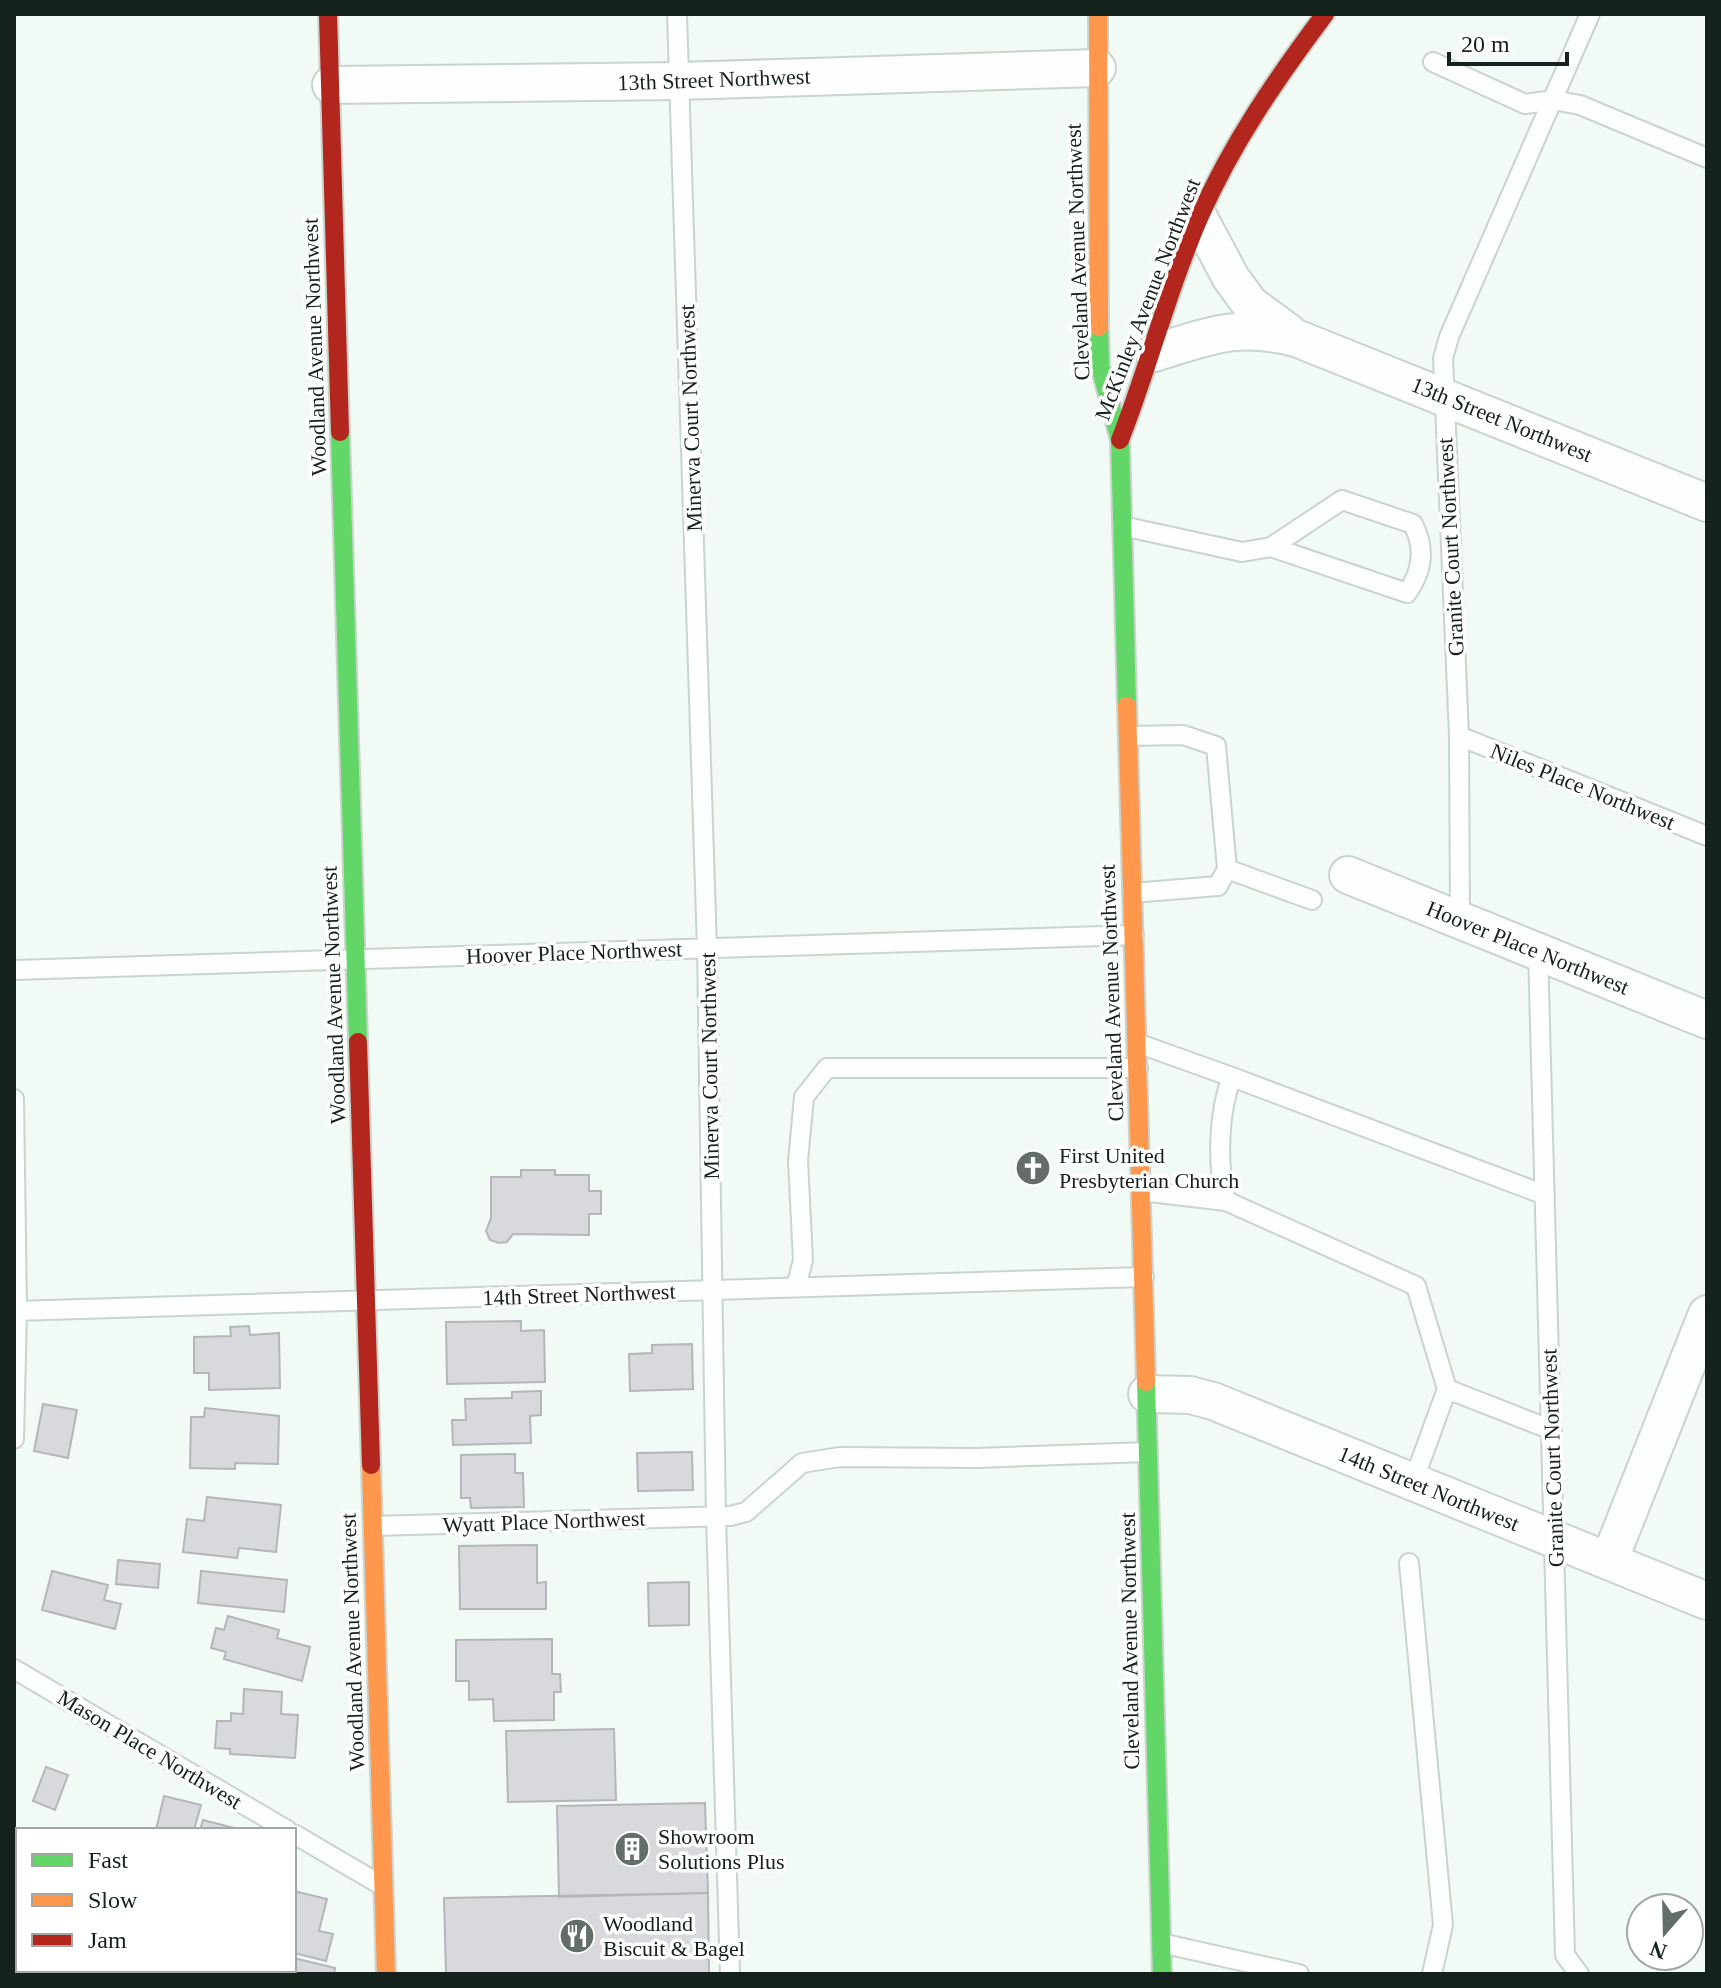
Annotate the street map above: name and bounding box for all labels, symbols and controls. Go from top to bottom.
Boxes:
scale bar [1449,16,1567,66]
text: 20 m [1461,31,1510,57]
street label: 13th Street Northwest [617,64,811,95]
street label: Cleveland Avenue Northwest [1061,123,1094,381]
street label: McKinley Avenue Northwest [1090,175,1205,424]
street label: Woodland Avenue Northwest [298,218,331,476]
street label: Minerva Court Northwest [674,304,707,532]
street label: 13th Street Northwest [1408,372,1596,467]
street label: Granite Court Northwest [1432,437,1469,657]
street label: Niles Place Northwest [1487,738,1679,835]
street label: Cleveland Avenue Northwest [1095,864,1128,1122]
street label: Woodland Avenue Northwest [317,866,350,1124]
street label: Hoover Place Northwest [1423,895,1633,1000]
street label: Hoover Place Northwest [466,936,683,969]
street label: Minerva Court Northwest [695,952,724,1180]
place label: First United Presbyterian Church [1059,1143,1239,1193]
church icon: First United Presbyterian Church [1014,1149,1052,1187]
street label: 14th Street Northwest [482,1279,676,1310]
street label: Granite Court Northwest [1536,1348,1569,1568]
street label: 14th Street Northwest [1335,1441,1523,1536]
street label: Wyatt Place Northwest [442,1505,646,1538]
street label: Cleveland Avenue Northwest [1115,1512,1144,1770]
street label: Woodland Avenue Northwest [336,1513,369,1771]
street label: Mason Place Northwest [53,1685,246,1814]
place label: Showroom Solutions Plus [658,1824,785,1874]
legend [16,1828,296,1972]
building icon: Showroom Solutions Plus [613,1830,651,1868]
text: Fast [88,1847,128,1873]
text: Slow [88,1887,138,1913]
north arrow [1625,1892,1705,1972]
place label: Woodland Biscuit & Bagel [603,1911,745,1961]
restaurant icon: Woodland Biscuit & Bagel [558,1917,596,1955]
text: Jam [88,1927,127,1953]
text: N [1646,1936,1670,1965]

